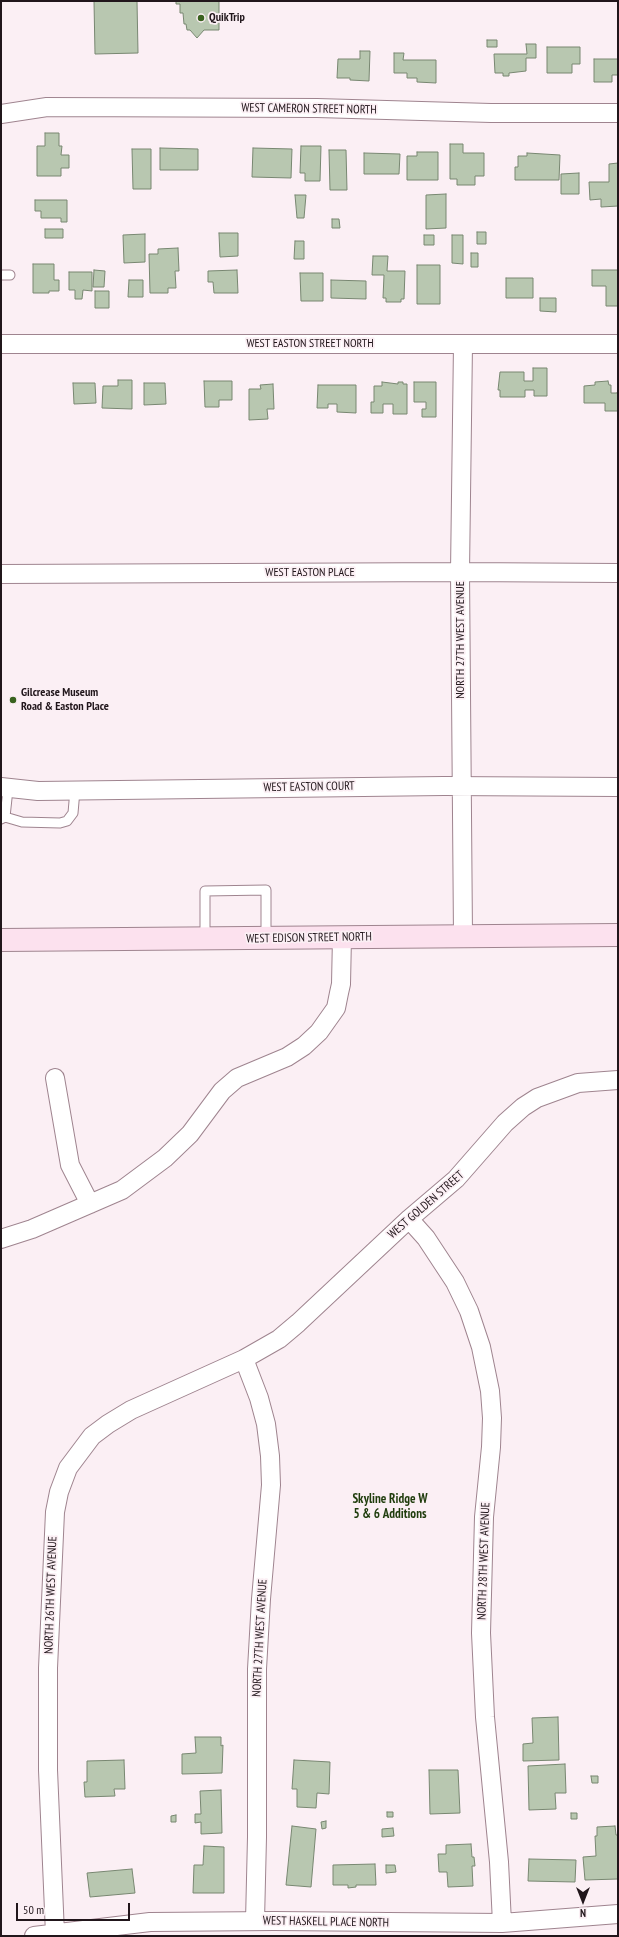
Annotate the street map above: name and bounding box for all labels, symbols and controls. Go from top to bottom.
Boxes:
place label: QuikTrip [209,11,245,25]
marker: QuikTrip [196,13,206,23]
street label: WEST CAMERON STREET NORTH [241,101,377,117]
street label: WEST EASTON STREET NORTH [246,337,374,351]
street label: WEST EASTON PLACE [265,566,355,580]
street label: NORTH 27TH WEST AVENUE [454,581,468,699]
place label: Gilcrease Museum Road & Easton Place [21,686,109,714]
marker: Gilcrease Museum Road & Easton Place [8,695,18,705]
street label: WEST EASTON COURT [263,779,355,795]
street label: WEST EDISON STREET NORTH [246,930,372,946]
street label: WEST GOLDEN STREET [385,1168,467,1242]
district label: Skyline Ridge W 5 & 6 Additions [352,1491,428,1522]
street label: NORTH 28TH WEST AVENUE [475,1502,493,1620]
street label: NORTH 26TH WEST AVENUE [42,1536,60,1654]
street label: NORTH 27TH WEST AVENUE [250,1579,270,1697]
north arrow [563,1881,603,1921]
scale bar [18,1895,132,1921]
text: 50 m [23,1902,44,1917]
text: N [580,1906,586,1920]
street label: WEST HASKELL PLACE NORTH [263,1914,389,1930]

